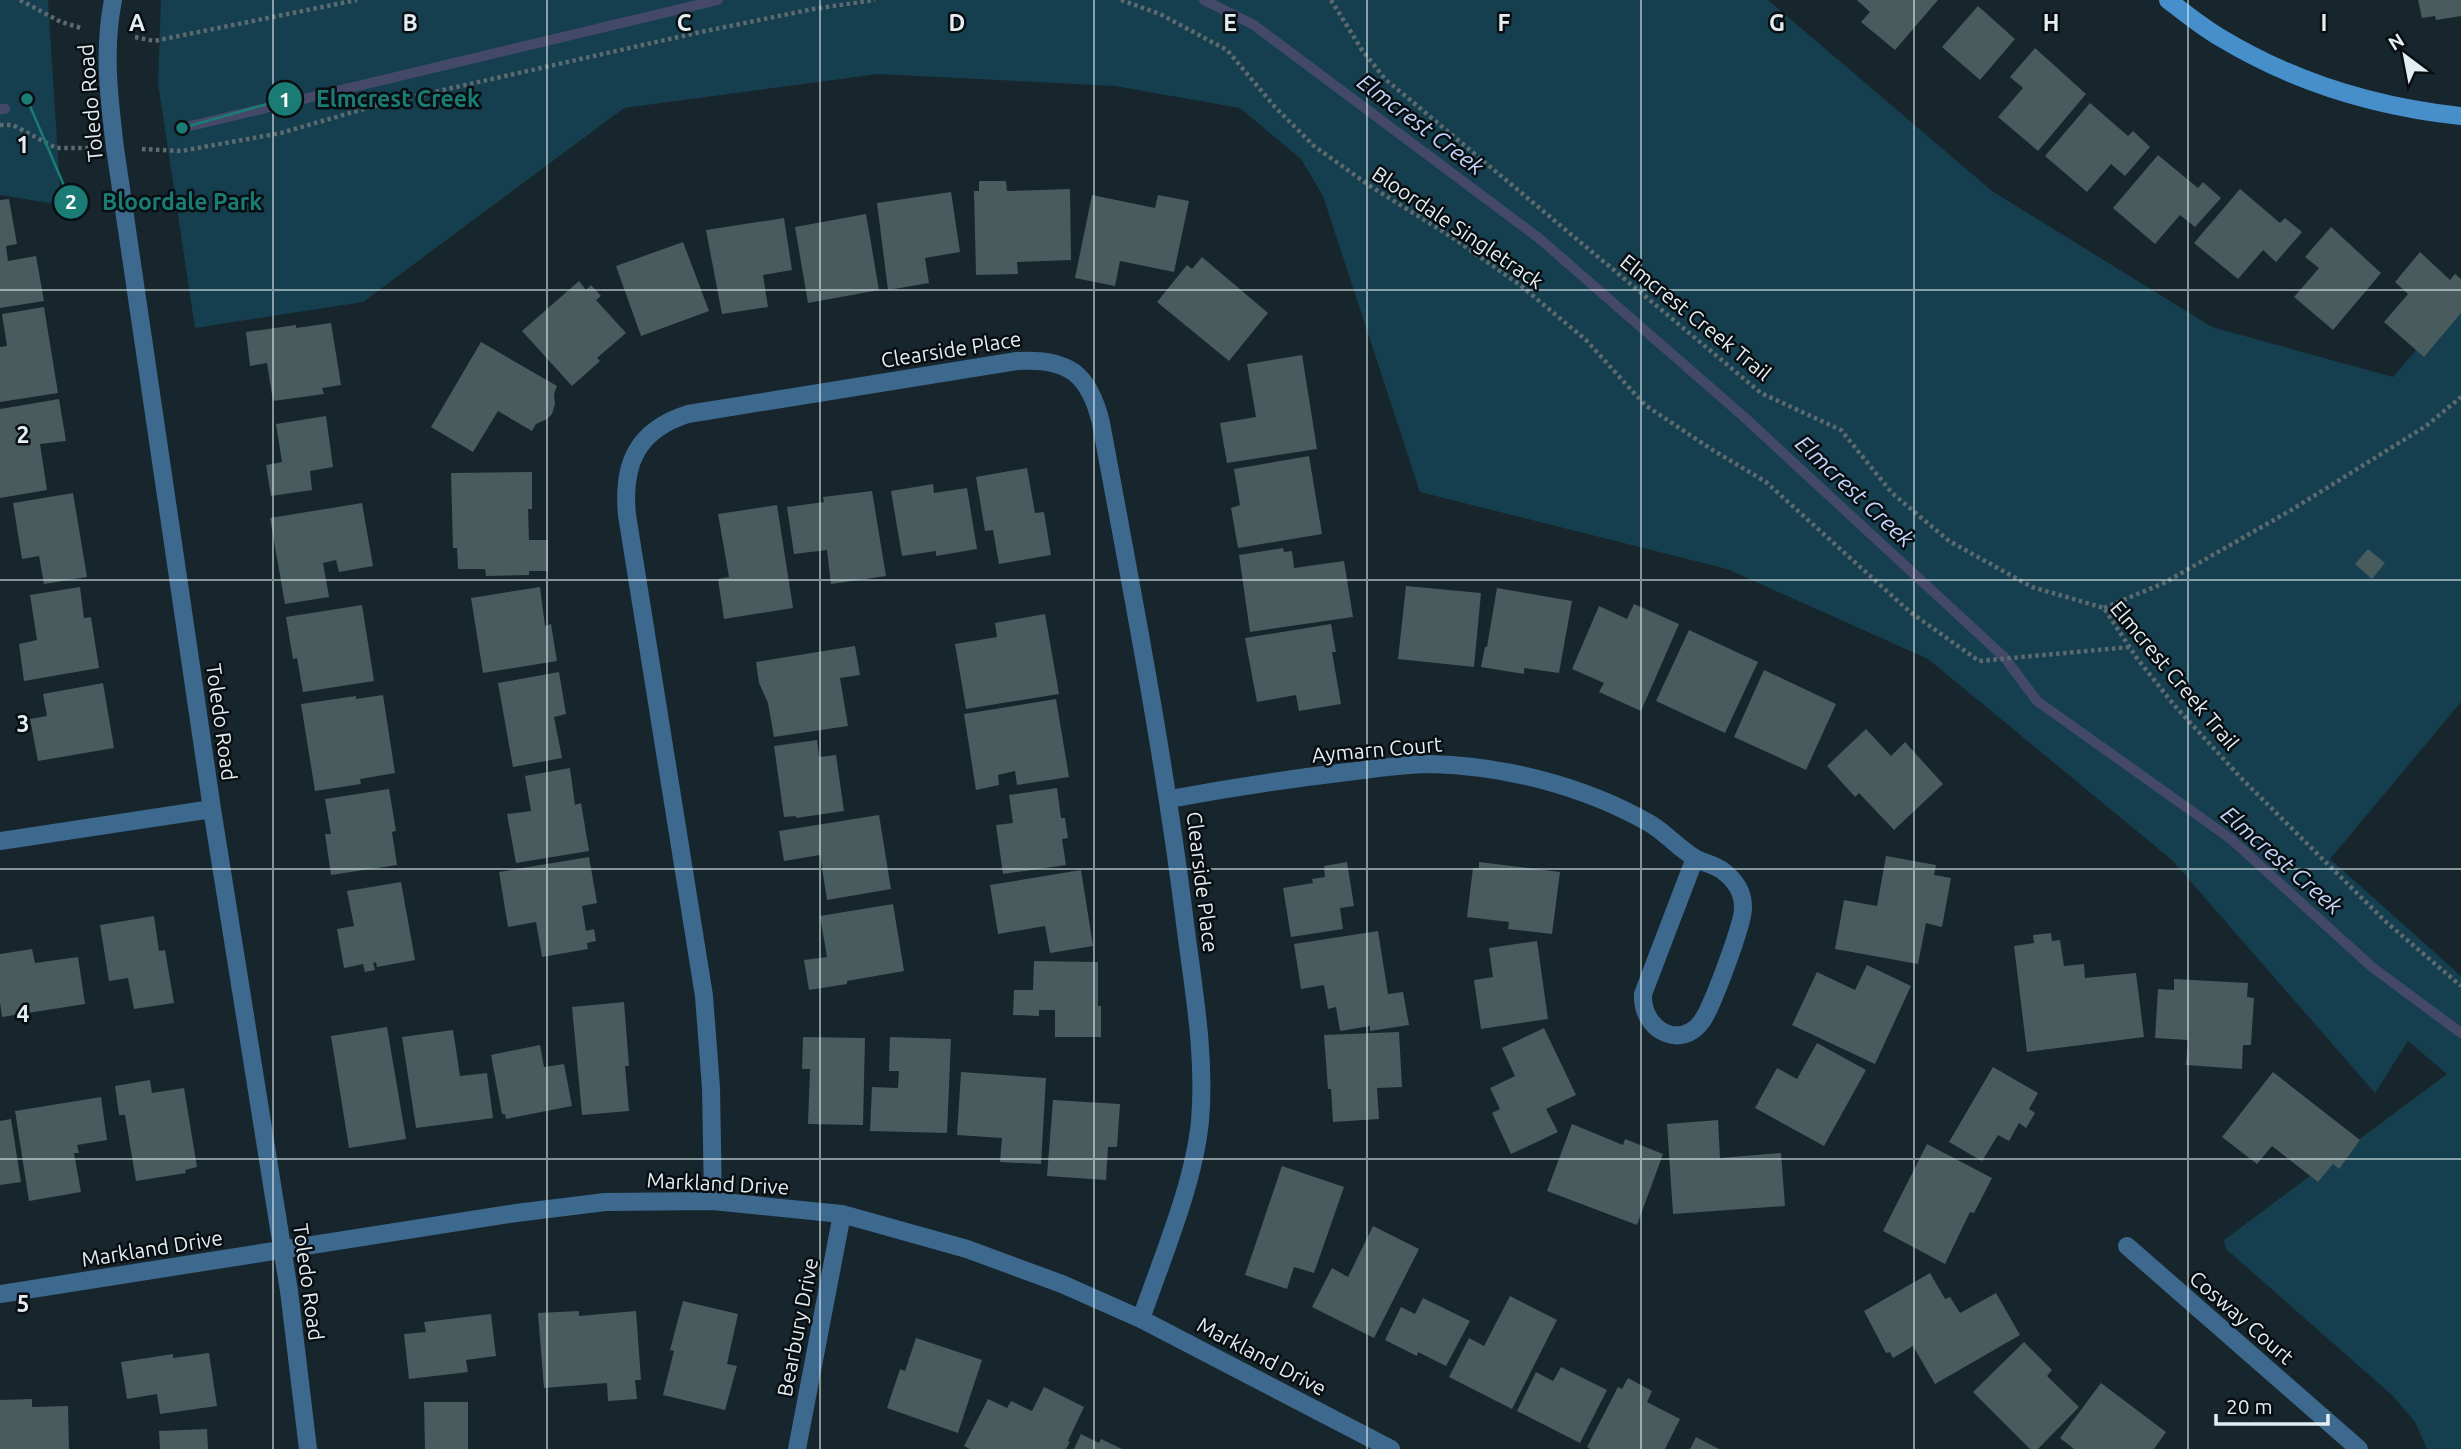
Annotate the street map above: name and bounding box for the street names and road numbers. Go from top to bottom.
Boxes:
street label: Toledo Road [73,43,107,163]
street label: Bloordale Singletrack [1368,161,1548,293]
street label: Elmcrest Creek Trail [1616,249,1776,385]
street label: Clearside Place [879,326,1023,372]
street label: Elmcrest Creek Trail [2106,596,2244,754]
street label: Toledo Road [202,662,242,782]
street label: Aymarn Court [1311,731,1443,767]
street label: Clearside Place [1182,810,1224,954]
street label: Markland Drive [646,1167,790,1199]
street label: Toledo Road [289,1222,329,1342]
street label: Markland Drive [80,1225,224,1271]
street label: Bearbury Drive [772,1256,822,1398]
street label: Cosway Court [2185,1265,2299,1369]
street label: Markland Drive [1193,1312,1331,1400]

